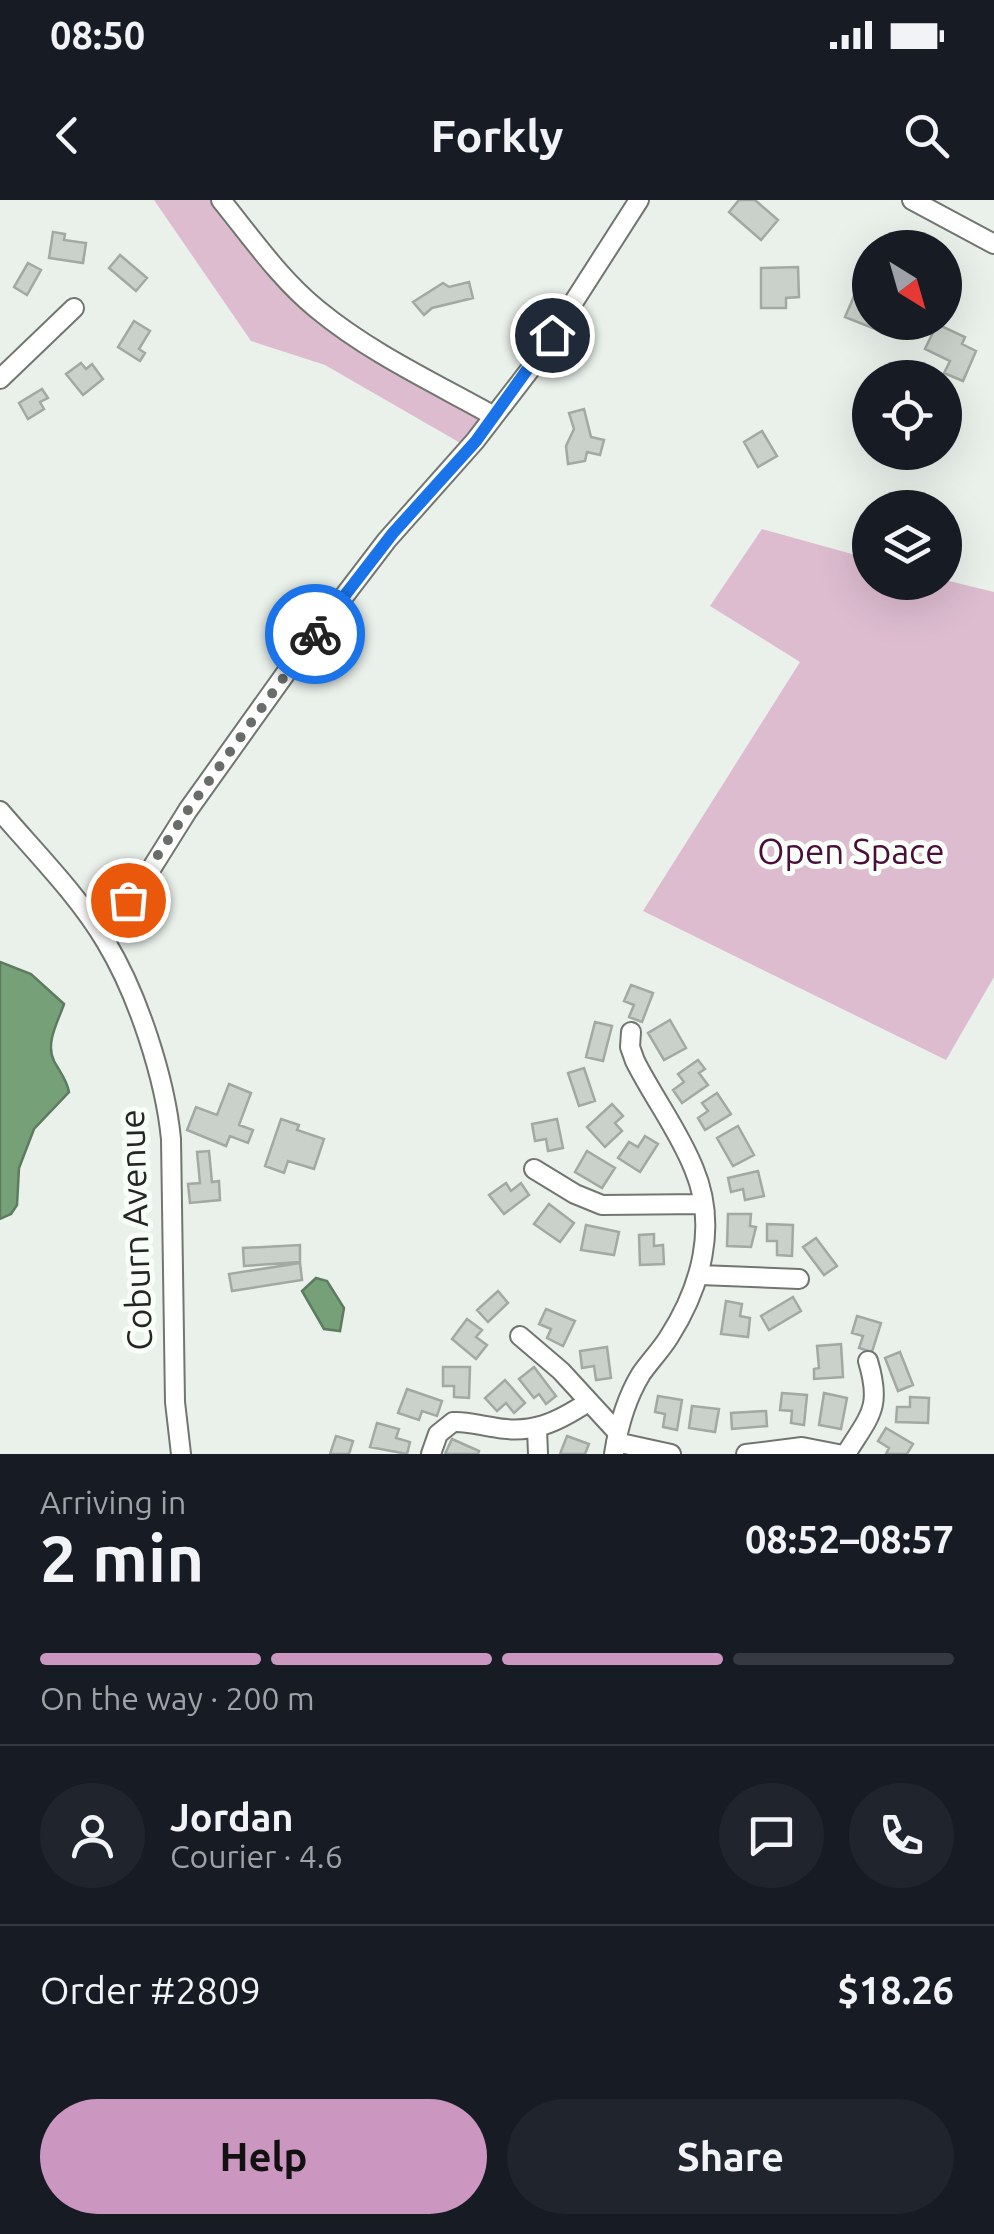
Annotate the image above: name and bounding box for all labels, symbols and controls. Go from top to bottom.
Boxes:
text: 08:50 [50,14,145,56]
icon: back [40,108,95,163]
icon: search [899,108,954,163]
text: Forkly [431,110,563,161]
north arrow [852,230,962,340]
map controls [852,230,962,600]
pin [510,293,595,378]
icon: home [525,308,580,363]
button: locate [852,360,962,470]
button: layers [852,490,962,600]
courier [265,584,365,684]
icon: bike [288,607,343,662]
park label: Open Space [757,831,945,871]
pin [86,858,171,943]
icon: bag [101,873,156,928]
street label: Coburn Avenue [111,1109,159,1351]
text: Arriving in [40,1484,186,1520]
text: 08:52–08:57 [745,1518,954,1560]
text: 2 min [40,1521,204,1594]
text: On the way · 200 m [40,1680,315,1716]
button: person [40,1783,145,1888]
button: chat [719,1783,824,1888]
button: phone [849,1783,954,1888]
text: Jordan [170,1796,294,1838]
text: Courier · 4.6 [170,1838,343,1874]
text: Order #2809 [40,1969,261,2011]
text: $18.26 [837,1969,954,2011]
button: Help [40,2099,487,2214]
button: Share [507,2099,954,2214]

